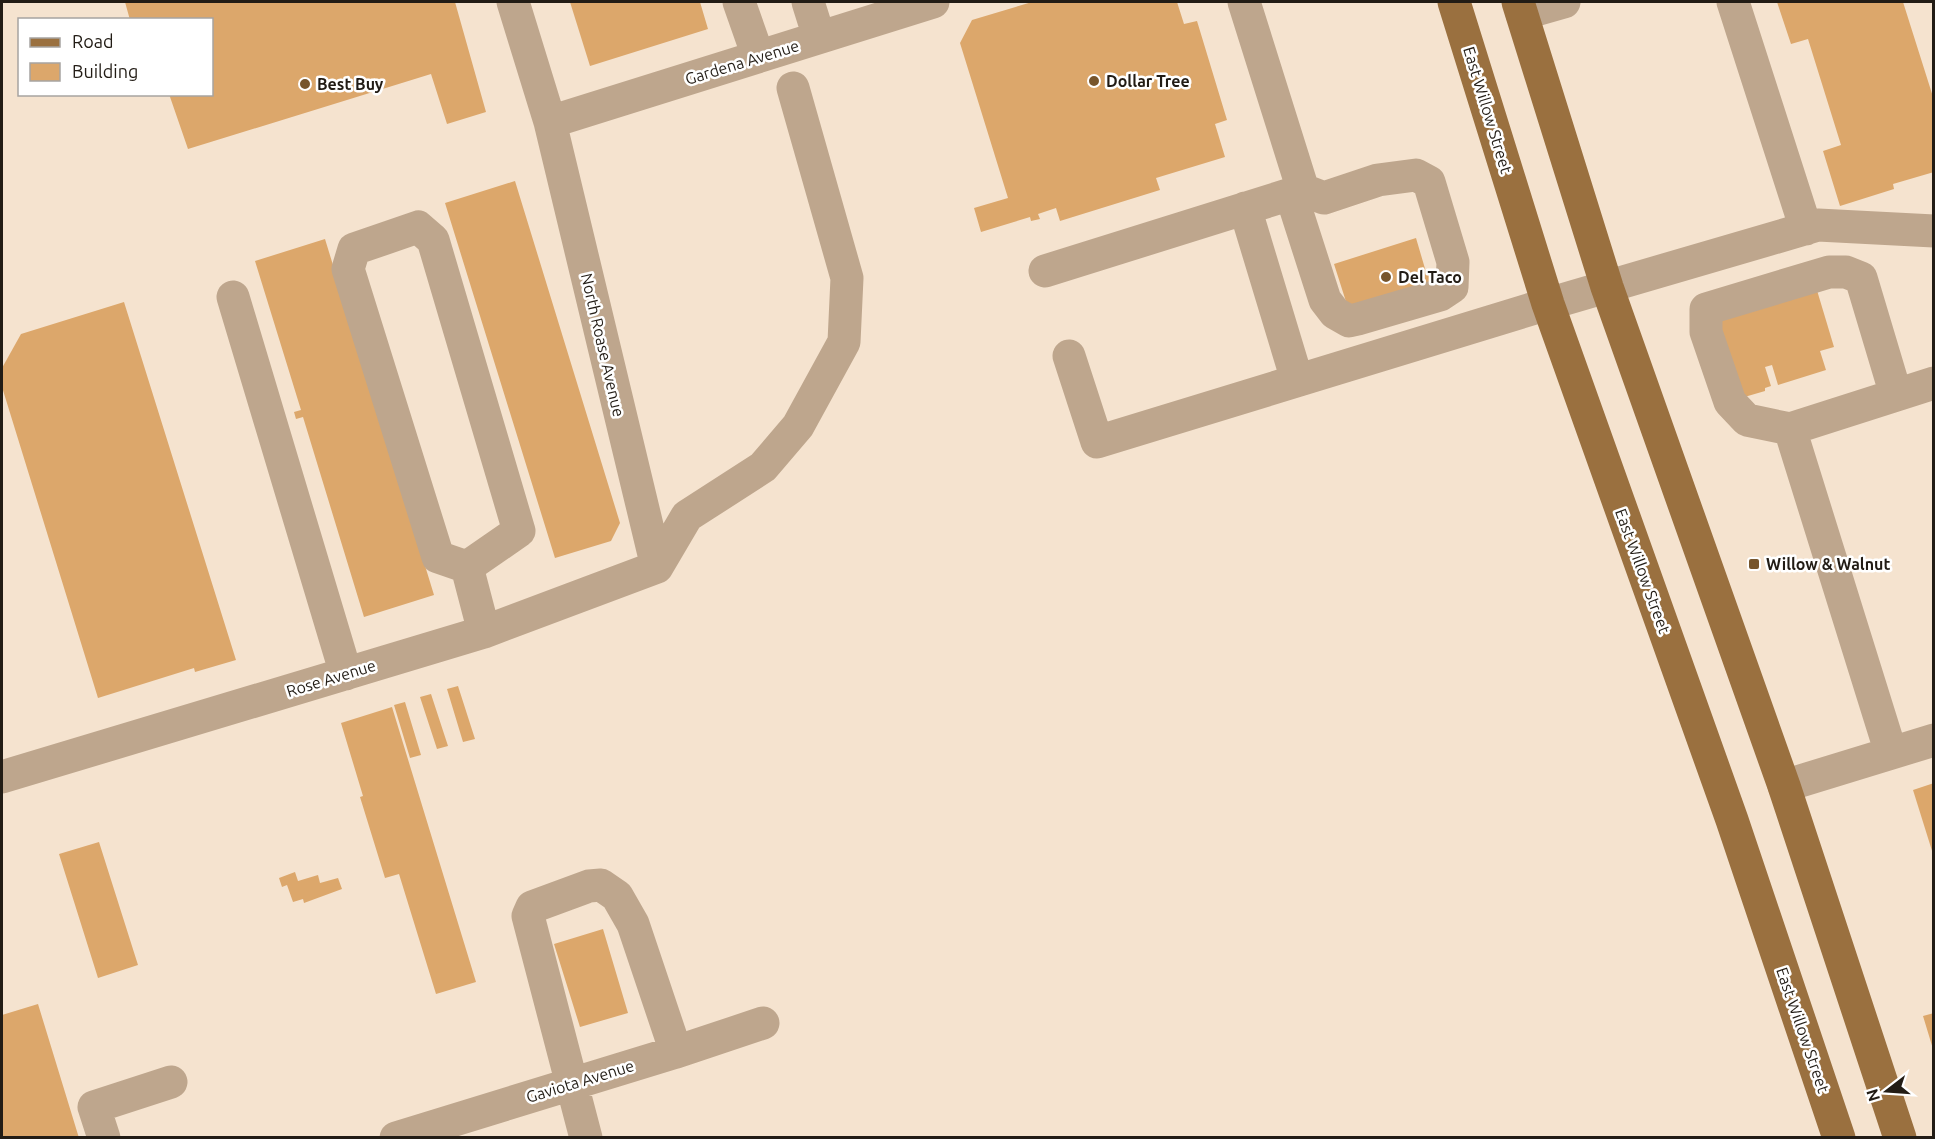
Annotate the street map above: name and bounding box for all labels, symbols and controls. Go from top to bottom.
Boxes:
legend [18,18,213,96]
text: Road [72,31,114,51]
street label: Gardena Avenue [683,36,801,88]
street label: East Willow Street [1460,44,1516,176]
text: Building [72,61,138,81]
place label: Dollar Tree [1106,72,1190,90]
marker: Dollar Tree [1087,74,1101,88]
place label: Best Buy [317,75,384,93]
marker: Best Buy [298,77,312,91]
place label: Del Taco [1398,268,1462,286]
marker: Del Taco [1379,270,1393,284]
street label: North Roase Avenue [578,271,628,419]
street label: East Willow Street [1612,506,1674,637]
place label: Willow & Walnut [1766,555,1890,573]
marker: Willow & Walnut [1747,557,1761,571]
street label: Rose Avenue [284,656,378,700]
street label: East Willow Street [1773,965,1833,1096]
street label: Gaviota Avenue [524,1056,636,1106]
north arrow [1857,1061,1917,1121]
text: N [1862,1087,1883,1104]

